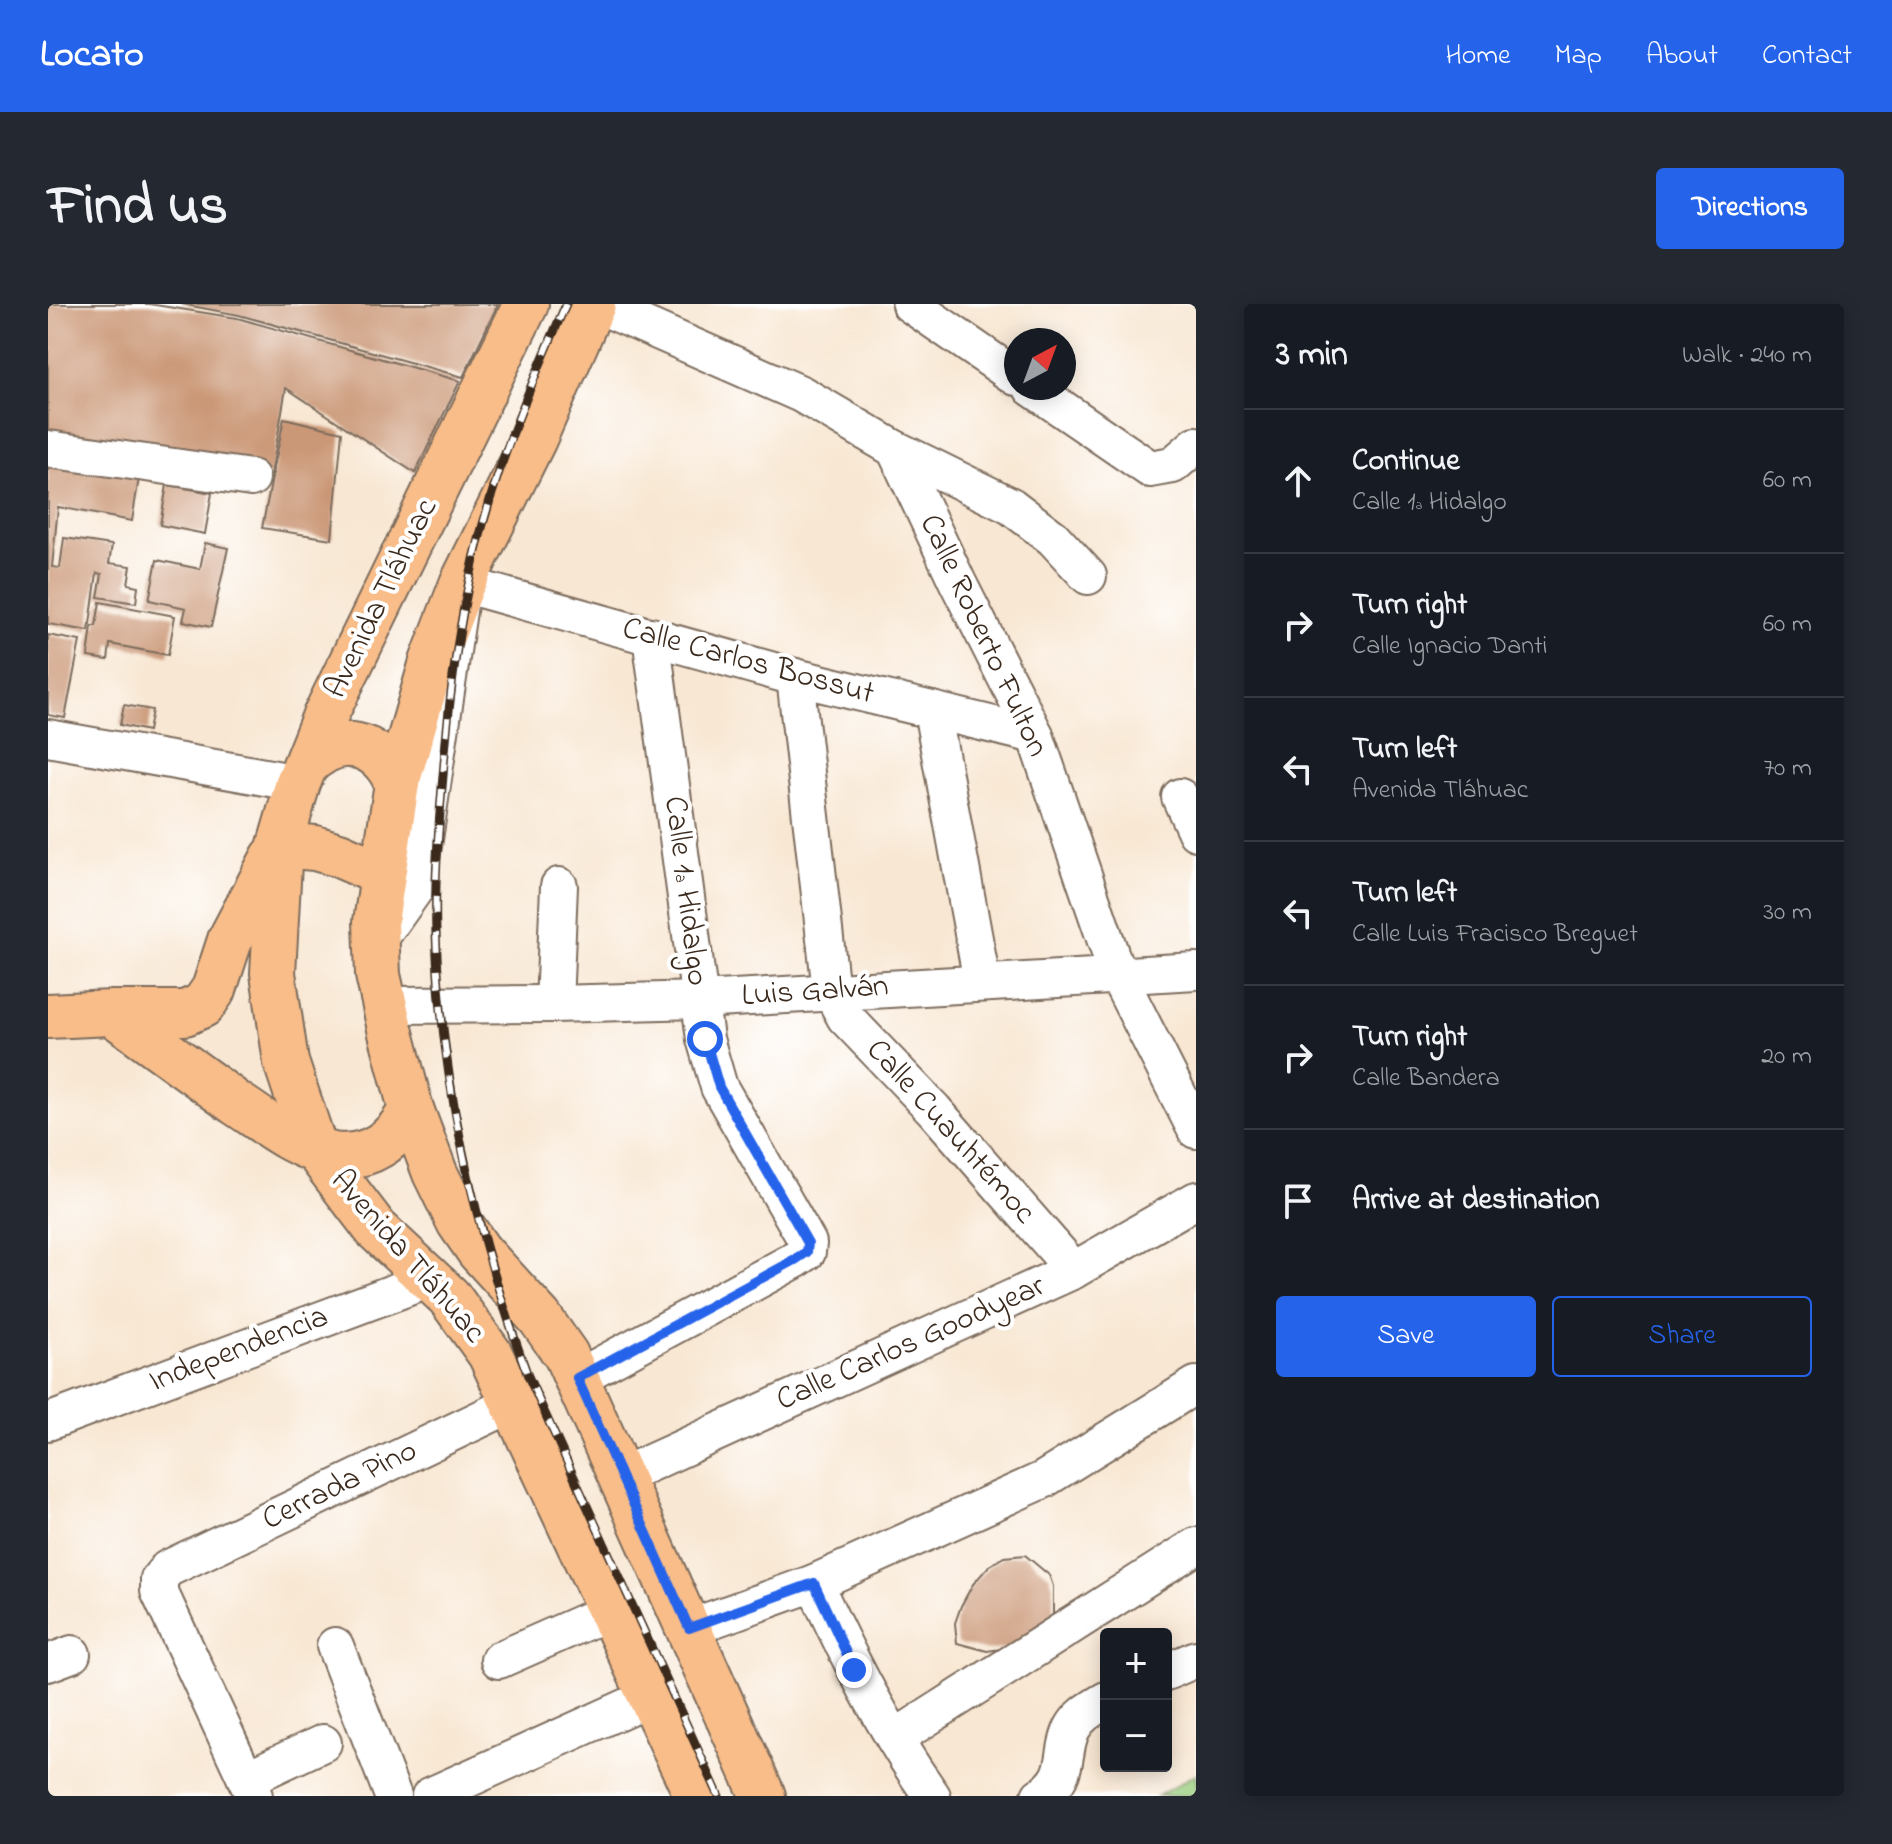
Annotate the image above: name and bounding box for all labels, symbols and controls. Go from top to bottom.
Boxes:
text: Locato [40,28,144,84]
text: Home [1445,36,1511,77]
text: Map [1555,36,1602,77]
text: About [1646,36,1718,77]
text: Contact [1762,36,1852,77]
text: Find us [48,168,228,249]
button: Directions [1656,168,1844,249]
north arrow [1004,328,1076,400]
text: 3 min [1276,331,1348,381]
text: Walk · 240 m [1682,337,1812,375]
text: Continue [1352,440,1460,484]
icon: ahead [1276,459,1320,503]
text: 60 m [1763,462,1812,500]
text: Calle 1ª Hidalgo [1352,484,1507,522]
street label: Avenida Tláhuac [313,490,451,707]
street label: Calle Roberto Fulton [906,507,1060,765]
text: Turn right [1352,584,1467,628]
icon: right [1276,603,1320,647]
street label: Calle Carlos Bossut [617,606,879,718]
text: 60 m [1763,606,1812,644]
text: Calle Ignacio Danti [1352,628,1547,666]
text: Turn left [1352,728,1457,772]
icon: left [1276,747,1320,791]
text: 70 m [1763,750,1812,788]
text: Avenida Tláhuac [1352,772,1528,810]
street label: Calle 1ª Hidalgo [650,794,720,988]
text: Turn left [1352,872,1457,916]
icon: left [1276,891,1320,935]
text: 30 m [1763,894,1812,932]
text: Calle Luis Fracisco Breguet [1352,916,1638,954]
street label: Luis Galván [740,963,890,1021]
text: Turn right [1352,1016,1467,1060]
route start [687,1021,723,1057]
street label: Calle Cuauhtémoc [854,1029,1047,1236]
icon: right [1276,1035,1320,1079]
text: 20 m [1761,1038,1812,1076]
text: Calle Bandera [1352,1060,1500,1098]
street label: Avenida Tláhuac [318,1160,496,1355]
icon: arrive [1276,1179,1320,1223]
text: Arrive at destination [1352,1179,1600,1223]
street label: Calle Carlos Goodyear [769,1264,1053,1424]
street label: Independencia [143,1294,335,1406]
button: Save [1276,1296,1536,1377]
button: Share [1552,1296,1812,1377]
street label: Cerrada Pino [255,1428,425,1544]
map controls [1100,1628,1172,1772]
button: + [1100,1628,1172,1700]
route end [836,1652,872,1688]
button: − [1100,1700,1172,1772]

